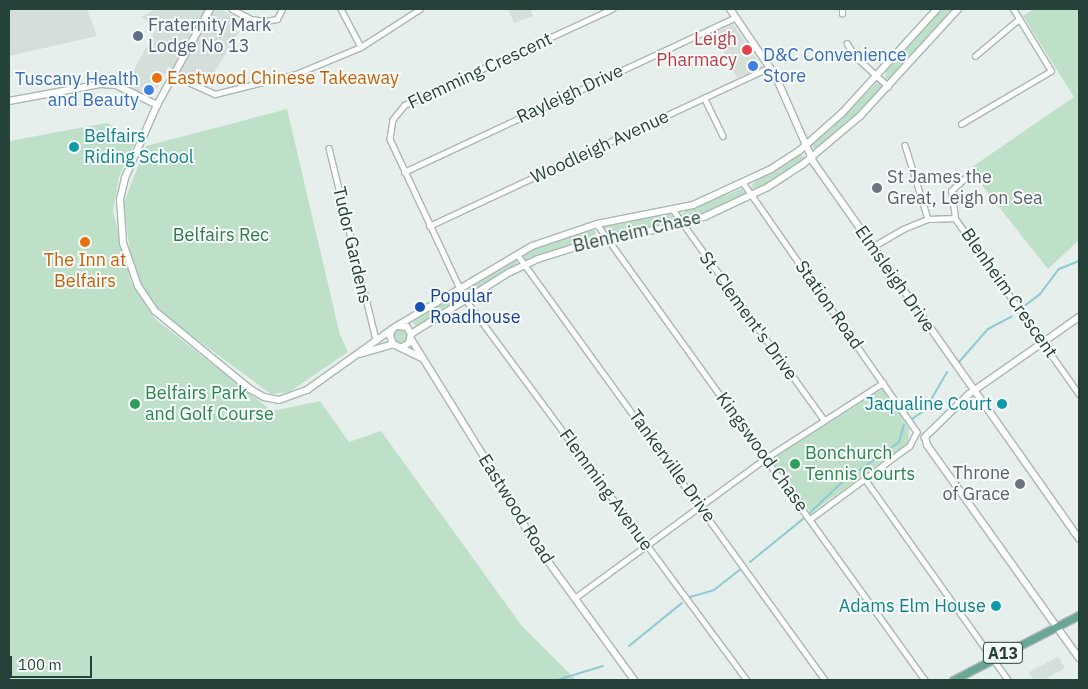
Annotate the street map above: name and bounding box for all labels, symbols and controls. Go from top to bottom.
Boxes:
place label: Fraternity Mark Lodge No 13 [148,15,271,58]
street label: Flemming Crescent [405,28,555,114]
place label: Leigh Pharmacy [656,29,737,72]
marker: Fraternity Mark Lodge No 13 [132,30,144,42]
marker: Leigh Pharmacy [741,44,753,56]
place label: D&C Convenience Store [763,45,907,88]
street label: Rayleigh Drive [513,60,627,128]
marker: D&C Convenience Store [747,60,759,72]
place label: Eastwood Chinese Takeaway [167,67,399,89]
place label: Tuscany Health and Beauty [15,69,139,112]
marker: Eastwood Chinese Takeaway [151,72,163,84]
marker: Tuscany Health and Beauty [143,84,155,96]
street label: Woodleigh Avenue [528,106,672,188]
place label: Belfairs Riding School [84,126,194,168]
marker: Belfairs Riding School [68,141,80,153]
place label: St James the Great, Leigh on Sea [887,167,1043,210]
marker: St James the Great, Leigh on Sea [871,182,883,194]
street label: Tudor Gardens [328,185,376,305]
street label: Blenheim Chase [571,207,703,257]
street label: Elmsleigh Drive [850,222,940,336]
park label: Belfairs Rec [173,224,269,246]
street label: Blenheim Crescent [956,224,1062,362]
marker: The Inn at Belfairs [79,236,91,248]
street label: St. Clement's Drive [694,248,802,384]
place label: The Inn at Belfairs [44,250,126,292]
street label: Station Road [791,257,867,353]
place label: Popular Roadhouse [430,286,521,328]
marker: Popular Roadhouse [414,301,426,313]
place label: Belfairs Park and Golf Course [145,383,274,426]
street label: Kingswood Chase [711,388,813,516]
place label: Jaqualine Court [865,393,992,415]
marker: Belfairs Park and Golf Course [129,398,141,410]
marker: Jaqualine Court [996,398,1008,410]
street label: Tankerville Drive [624,406,720,526]
street label: Flemming Avenue [555,425,657,555]
place label: Bonchurch Tennis Courts [805,443,915,486]
street label: Eastwood Road [474,450,558,568]
marker: Bonchurch Tennis Courts [789,458,801,470]
place label: Throne of Grace [942,463,1010,506]
marker: Throne of Grace [1014,478,1026,490]
place label: Adams Elm House [839,595,986,617]
marker: Adams Elm House [990,600,1002,612]
road number: A13 [982,640,1024,666]
scale bar [12,646,95,678]
text: 100 m [18,655,62,674]

